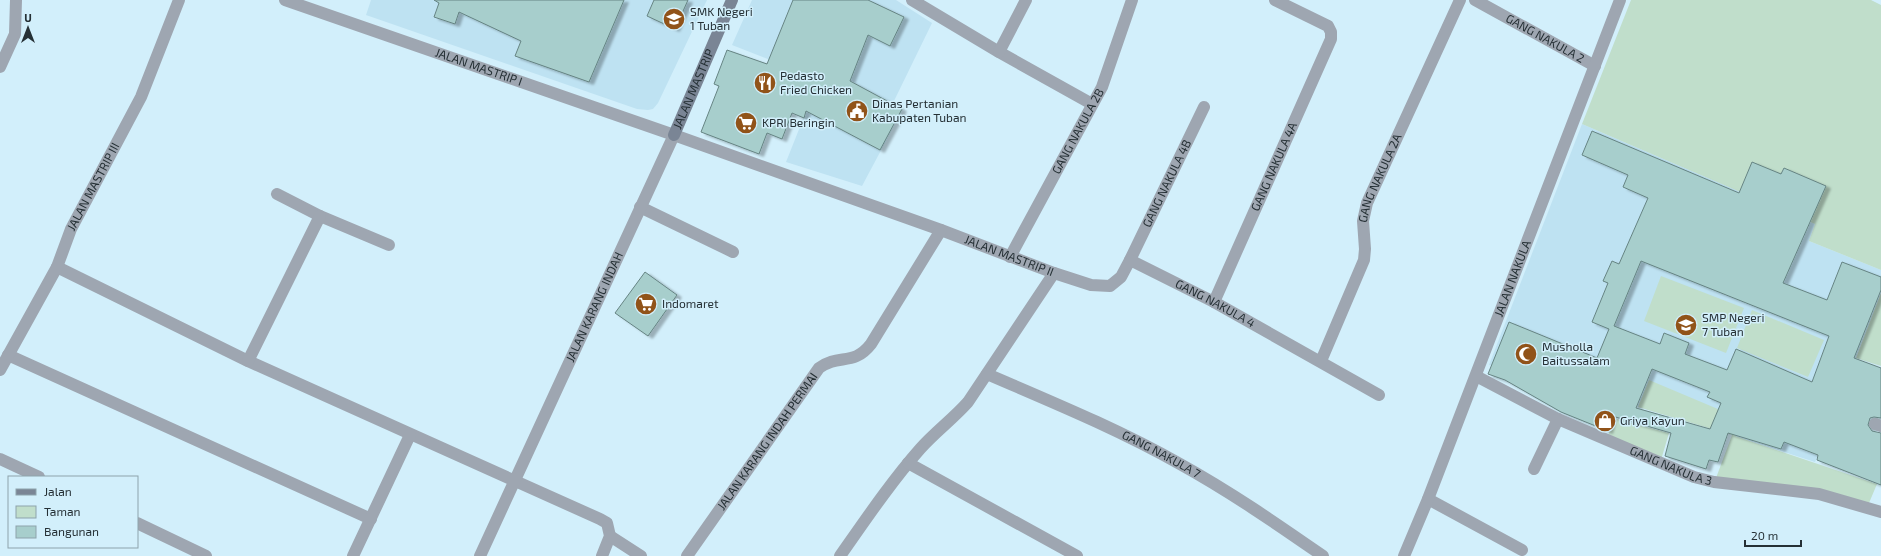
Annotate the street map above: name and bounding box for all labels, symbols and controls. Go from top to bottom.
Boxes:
place label: SMK Negeri 1 Tuban [690,4,753,32]
school or university icon: SMK Negeri 1 Tuban [661,6,687,32]
north arrow [8,8,48,48]
street label: GANG NAKULA 2 [1504,10,1588,65]
text: U [24,11,32,24]
street label: JALAN MASTRIP I [434,45,524,88]
street label: JALAN MASTRIP [669,47,716,131]
place label: Pedasto Fried Chicken [780,68,852,96]
restaurant icon: Pedasto Fried Chicken [752,70,778,96]
street label: GANG NAKULA 2B [1048,86,1106,176]
place label: Dinas Pertanian Kabupaten Tuban [872,96,966,124]
public building icon: Dinas Pertanian Kabupaten Tuban [844,98,870,124]
supermarket icon: KPRI Beringin [733,110,759,136]
place label: KPRI Beringin [762,115,835,129]
street label: GANG NAKULA 4A [1247,119,1299,213]
street label: GANG NAKULA 2A [1355,131,1404,224]
street label: GANG NAKULA 4B [1139,137,1193,229]
street label: JALAN MASTRIP III [63,140,122,233]
street label: JALAN MASTRIP II [963,232,1056,278]
street label: JALAN NAKULA [1491,237,1533,319]
street label: JALAN KARANG INDAH [562,250,625,364]
street label: GANG NAKULA 4 [1173,276,1258,330]
supermarket icon: Indomaret [633,291,659,317]
place label: Indomaret [662,296,719,310]
place label: SMP Negeri 7 Tuban [1702,310,1765,338]
school or university icon: SMP Negeri 7 Tuban [1673,312,1699,338]
place label: Musholla Baitussalam [1542,339,1610,367]
mosque icon: Musholla Baitussalam [1513,341,1539,367]
street label: JALAN KARANG INDAH PERMAI [714,369,820,512]
shop icon: Griya Kayun [1592,408,1618,434]
place label: Griya Kayun [1620,413,1685,427]
street label: GANG NAKULA 7 [1120,427,1203,480]
street label: GANG NAKULA 3 [1628,443,1714,487]
legend [8,476,138,548]
text: Jalan [44,484,72,498]
text: Taman [44,504,81,518]
scale bar [1745,522,1801,548]
text: Bangunan [44,524,99,538]
text: 20 m [1751,528,1778,542]

